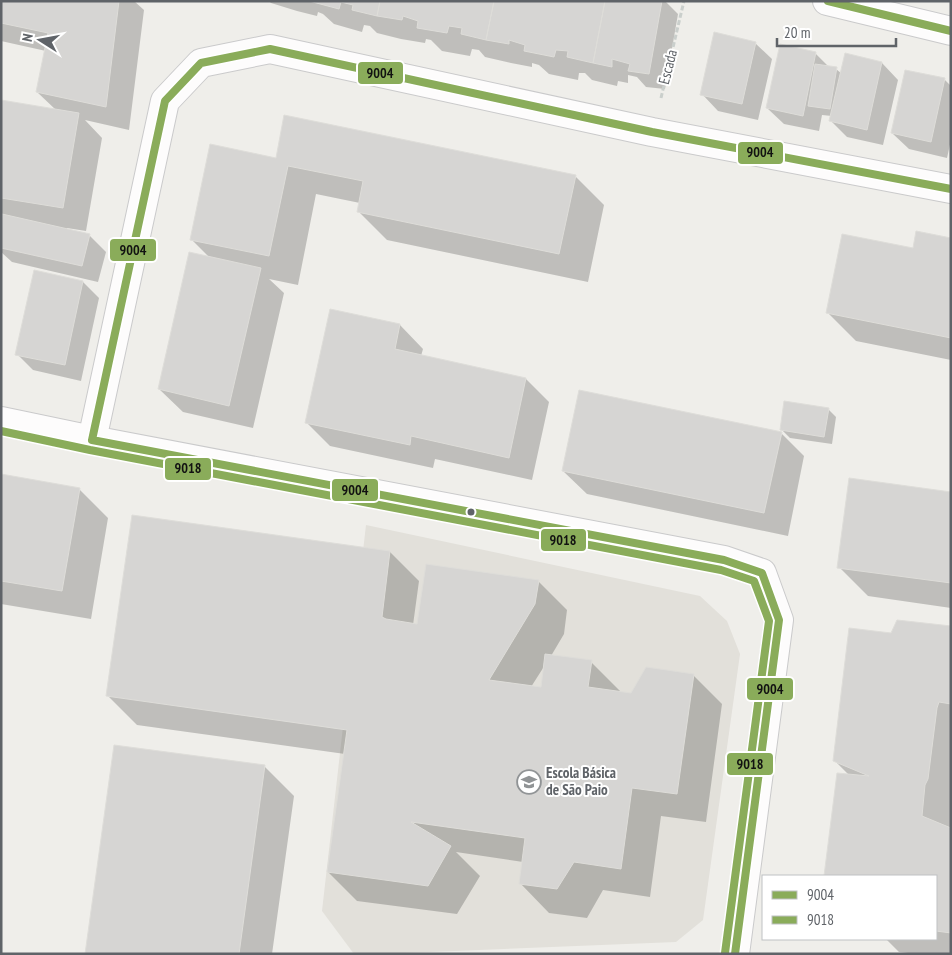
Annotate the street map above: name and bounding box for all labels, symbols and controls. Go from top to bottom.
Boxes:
north arrow [15,15,65,65]
scale bar [777,15,896,47]
text: 20 m [784,23,810,42]
text: N [18,32,37,43]
street label: Escada [654,47,681,86]
line badge: 9004 [357,61,404,85]
text: 9004 [367,64,394,82]
line badge: 9004 [737,141,784,165]
text: 9004 [747,143,774,161]
line badge: 9004 [109,238,157,262]
text: 9004 [120,241,147,259]
line badge: 9018 [164,457,212,481]
text: 9018 [175,459,201,477]
line badge: 9004 [331,478,379,502]
text: 9004 [342,481,369,499]
unlabelled marker [466,507,476,517]
line badge: 9018 [540,528,587,552]
text: 9018 [550,531,576,549]
line badge: 9004 [746,677,794,701]
text: 9004 [757,680,784,698]
line badge: 9018 [726,752,774,776]
text: 9018 [737,755,763,773]
place label: Escola Básica de São Paio [546,763,616,799]
school or university icon: Escola Básica de São Paio [516,769,542,795]
legend [762,875,937,940]
text: 9004 [807,885,834,904]
text: 9018 [807,910,834,929]

